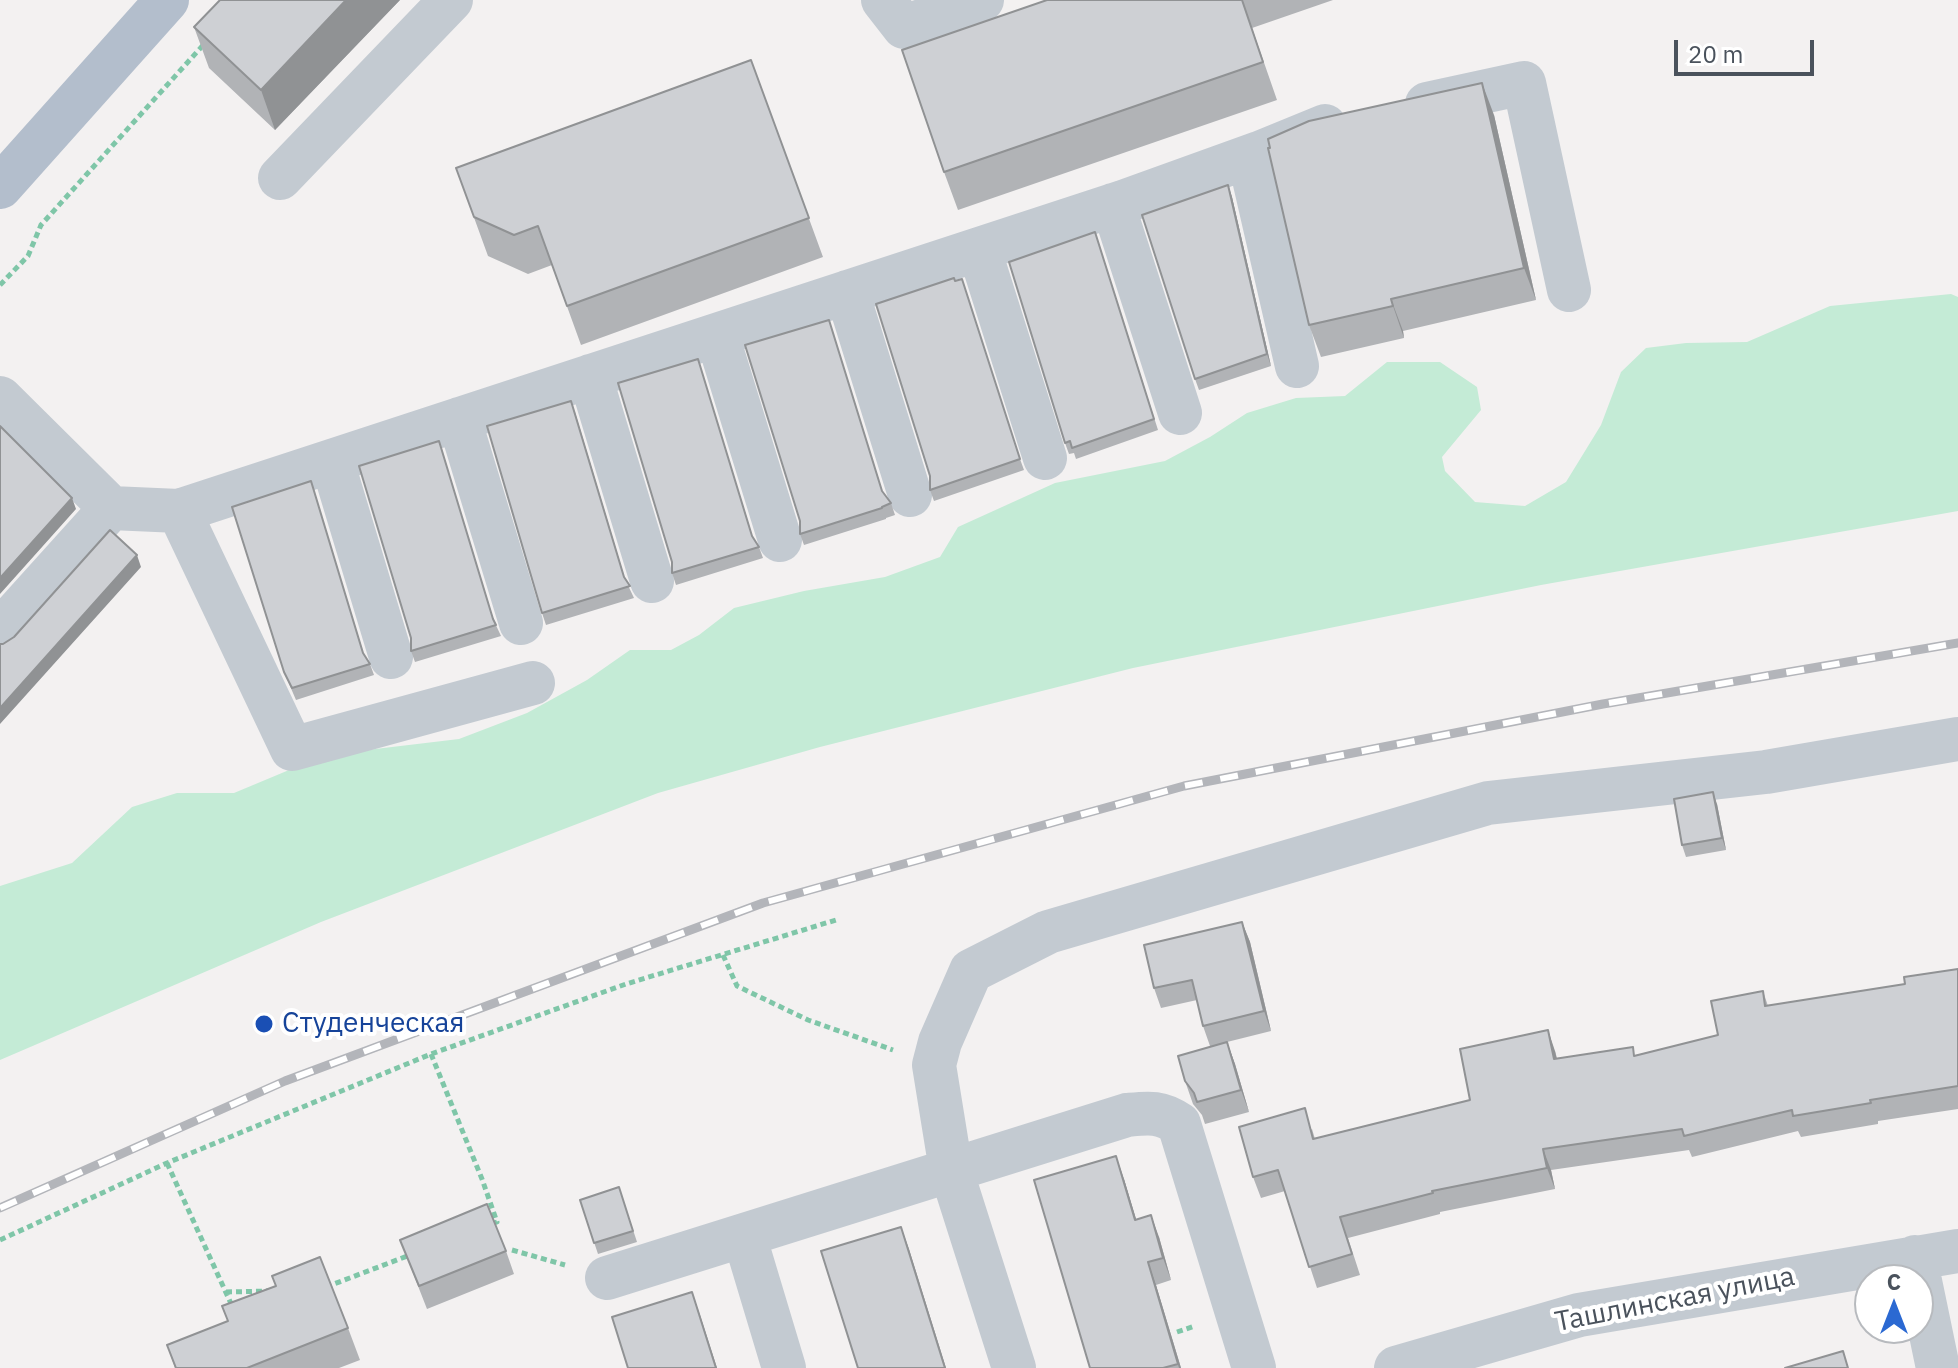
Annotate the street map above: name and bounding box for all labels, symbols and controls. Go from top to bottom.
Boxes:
scale bar [1678,24,1818,74]
text: 20 m [1688,38,1743,70]
place label: Студенческая [282,1007,464,1041]
marker: Студенческая [253,1013,275,1035]
street label: Ташлинская улица [1552,1260,1798,1340]
north arrow [1854,1264,1934,1344]
text: С [1887,1267,1901,1296]

